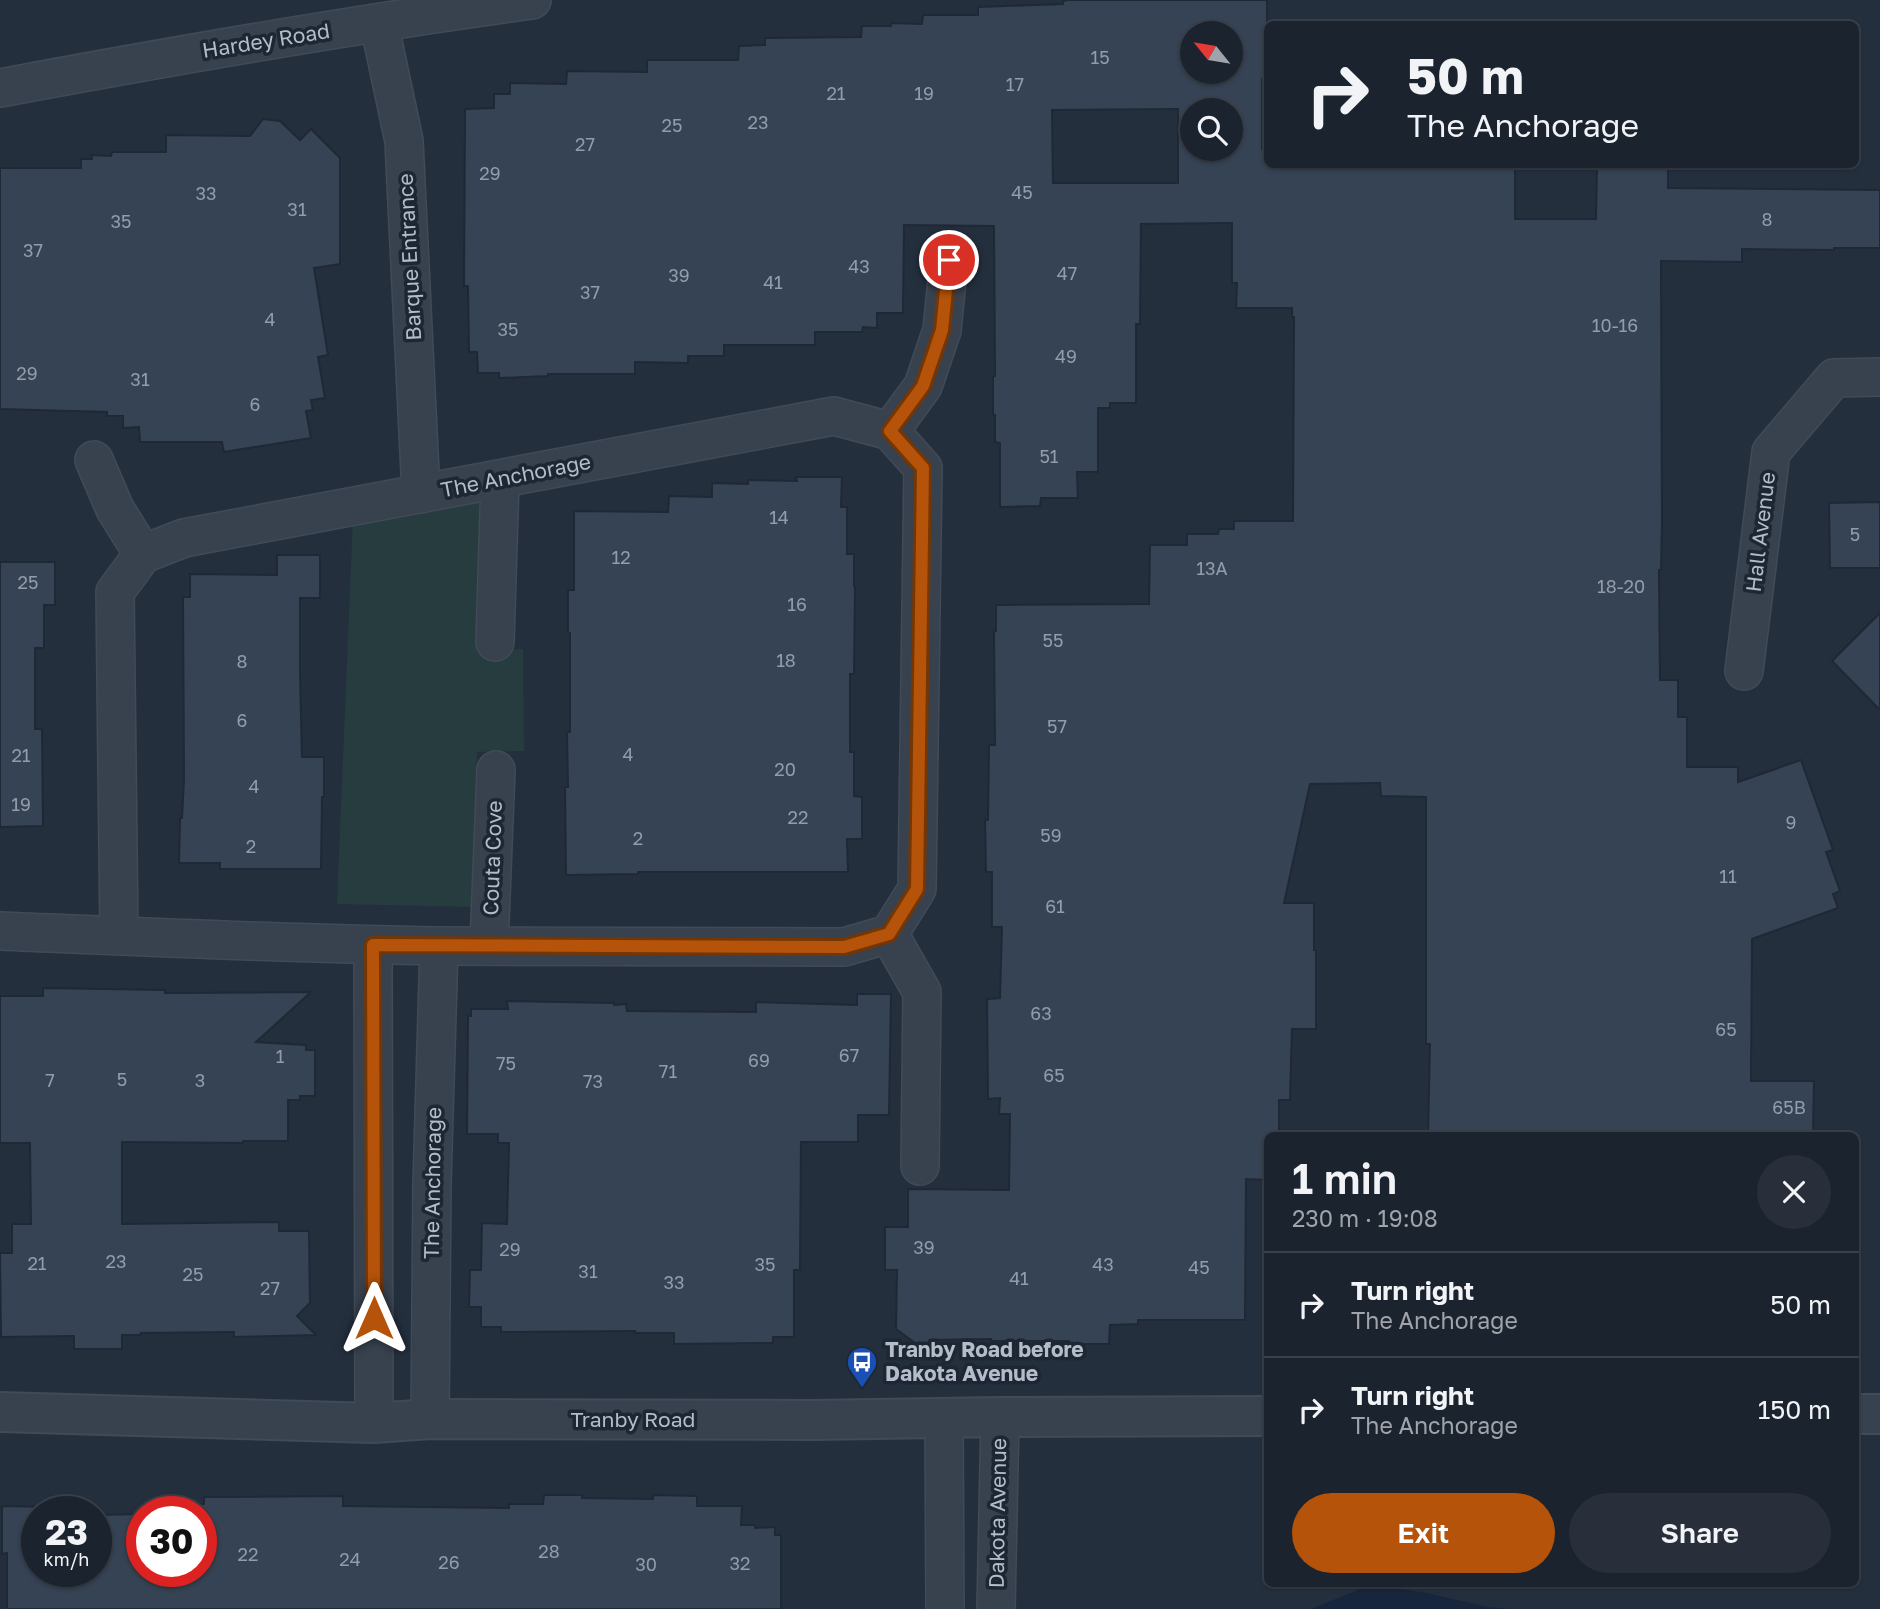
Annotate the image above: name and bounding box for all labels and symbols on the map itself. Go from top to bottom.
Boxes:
street label: Hardey Road [200,17,332,63]
north arrow [1180,21,1242,84]
house number: 15 [1090,46,1110,68]
house number: 17 [1006,73,1024,95]
house number: 21 [826,82,846,104]
house number: 19 [914,82,934,104]
house number: 23 [748,111,768,133]
house number: 25 [662,114,682,136]
house number: 27 [575,133,595,155]
house number: 29 [479,162,501,184]
street label: Barque Entrance [392,173,426,341]
house number: 45 [1011,181,1033,203]
house number: 33 [195,182,217,204]
house number: 31 [287,198,307,220]
house number: 8 [1762,208,1772,230]
house number: 35 [111,210,131,232]
pin [919,230,979,290]
house number: 37 [23,239,43,261]
house number: 43 [848,255,870,277]
house number: 47 [1057,262,1077,284]
house number: 39 [668,264,690,286]
house number: 41 [763,271,783,293]
house number: 37 [580,281,600,303]
house number: 4 [265,308,276,330]
house number: 10-16 [1592,314,1638,336]
house number: 35 [498,318,518,340]
house number: 49 [1055,345,1077,367]
house number: 29 [16,362,38,384]
house number: 31 [130,368,150,390]
house number: 6 [250,393,260,415]
house number: 51 [1039,445,1059,467]
street label: The Anchorage [439,448,593,502]
street label: Hall Avenue [1740,470,1780,593]
house number: 14 [769,506,789,528]
house number: 5 [1850,523,1860,545]
house number: 12 [611,546,631,568]
house number: 13A [1196,557,1228,579]
house number: 25 [18,571,38,593]
house number: 18-20 [1597,575,1645,597]
house number: 16 [787,593,807,615]
house number: 55 [1043,629,1063,651]
house number: 18 [776,649,796,671]
house number: 8 [237,650,247,672]
house number: 6 [237,709,247,731]
house number: 57 [1047,715,1067,737]
house number: 4 [623,743,634,765]
house number: 21 [11,744,31,766]
house number: 20 [774,758,796,780]
house number: 4 [249,775,260,797]
house number: 19 [11,793,31,815]
street label: Couta Cove [477,800,507,916]
house number: 22 [788,806,808,828]
house number: 9 [1786,811,1796,833]
house number: 59 [1040,824,1062,846]
house number: 2 [633,827,643,849]
house number: 2 [246,835,256,857]
house number: 11 [1719,865,1737,887]
house number: 61 [1045,895,1065,917]
house number: 63 [1030,1002,1052,1024]
house number: 65 [1715,1018,1737,1040]
house number: 67 [839,1044,859,1066]
house number: 1 [276,1045,285,1067]
house number: 69 [748,1049,770,1071]
house number: 75 [496,1052,516,1074]
house number: 71 [659,1060,677,1082]
house number: 65 [1043,1064,1065,1086]
house number: 5 [117,1068,127,1090]
house number: 7 [45,1069,55,1091]
house number: 3 [195,1069,205,1091]
house number: 73 [583,1070,603,1092]
house number: 65B [1772,1096,1806,1118]
street label: The Anchorage [418,1107,446,1259]
house number: 39 [913,1236,935,1258]
house number: 29 [499,1238,521,1260]
house number: 23 [106,1250,126,1272]
house number: 21 [27,1252,47,1274]
house number: 35 [755,1253,775,1275]
house number: 43 [1092,1253,1114,1275]
house number: 45 [1188,1256,1210,1278]
house number: 31 [578,1260,598,1282]
house number: 25 [183,1263,203,1285]
house number: 41 [1009,1267,1029,1289]
house number: 33 [663,1271,685,1293]
house number: 27 [260,1277,280,1299]
position arrow [337,1281,411,1355]
place label: Tranby Road before Dakota Avenue [885,1336,1084,1386]
bus stop icon: Tranby Road before Dakota Avenue [845,1345,879,1389]
street label: Tranby Road [571,1406,695,1432]
street label: Dakota Avenue [983,1438,1011,1588]
speed limit sign: 30 [126,1496,217,1587]
house number: 28 [538,1540,560,1562]
house number: 22 [238,1543,258,1565]
house number: 24 [339,1548,361,1570]
house number: 26 [438,1551,460,1573]
house number: 32 [730,1552,750,1574]
house number: 30 [635,1553,657,1575]

